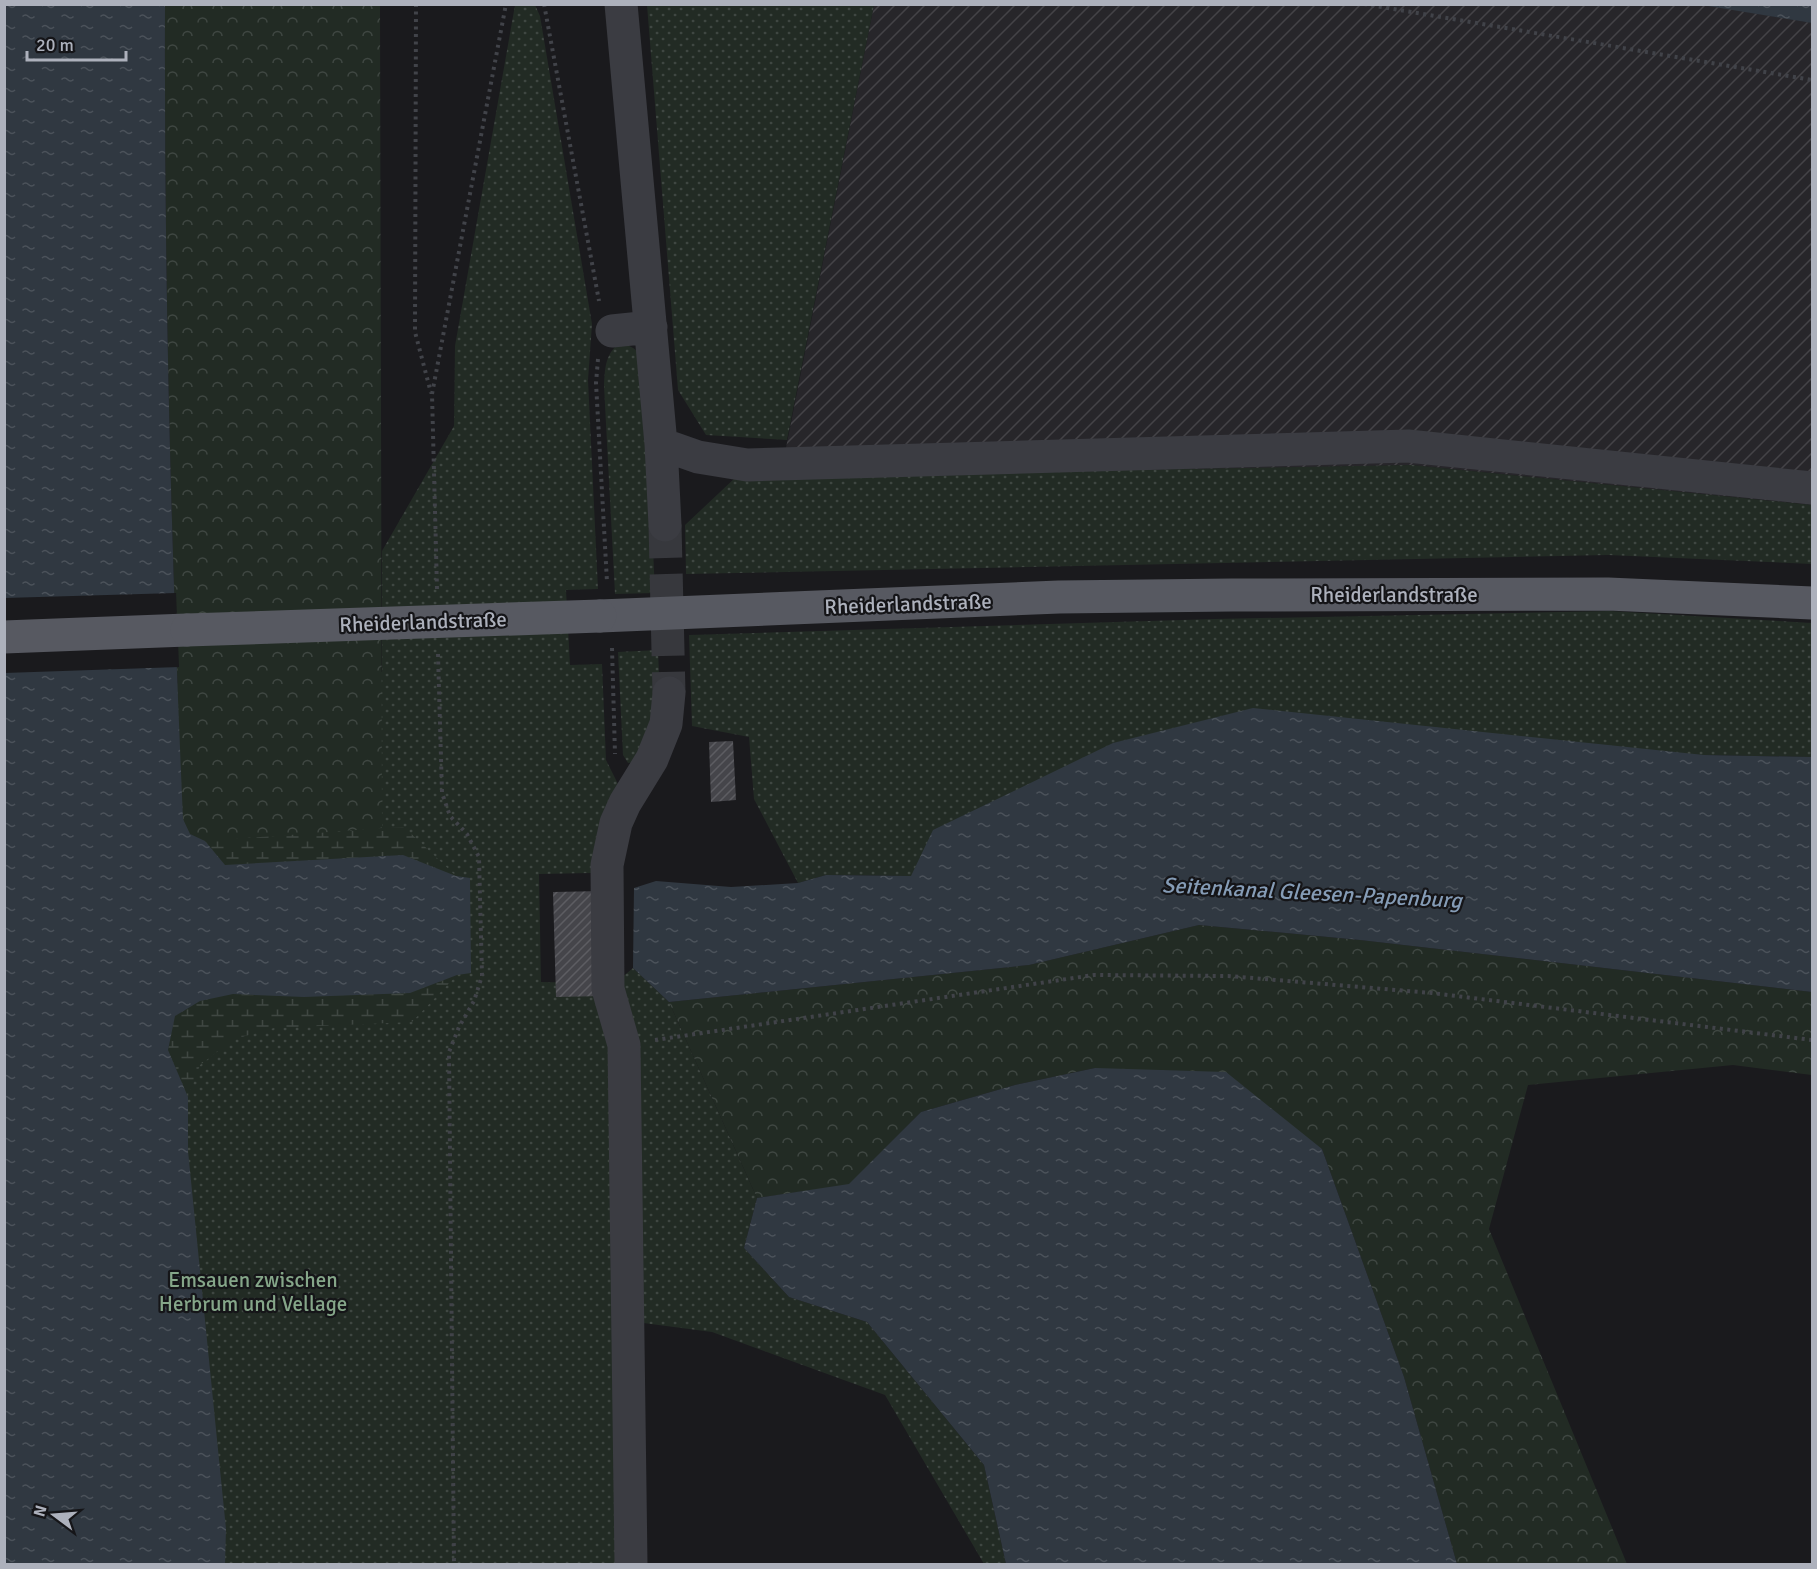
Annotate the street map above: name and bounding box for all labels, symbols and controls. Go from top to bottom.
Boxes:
scale bar [27,24,126,62]
text: 20 m [36,34,74,56]
street label: Rheiderlandstraße [1310,582,1478,608]
street label: Rheiderlandstraße [824,588,992,620]
street label: Rheiderlandstraße [339,606,507,638]
water label: Seitenkanal Gleesen-Papenburg [1161,871,1465,914]
park label: Emsauen zwischen Herbrum und Vellage [159,1267,347,1317]
north arrow [24,1485,84,1545]
text: N [29,1503,52,1519]

